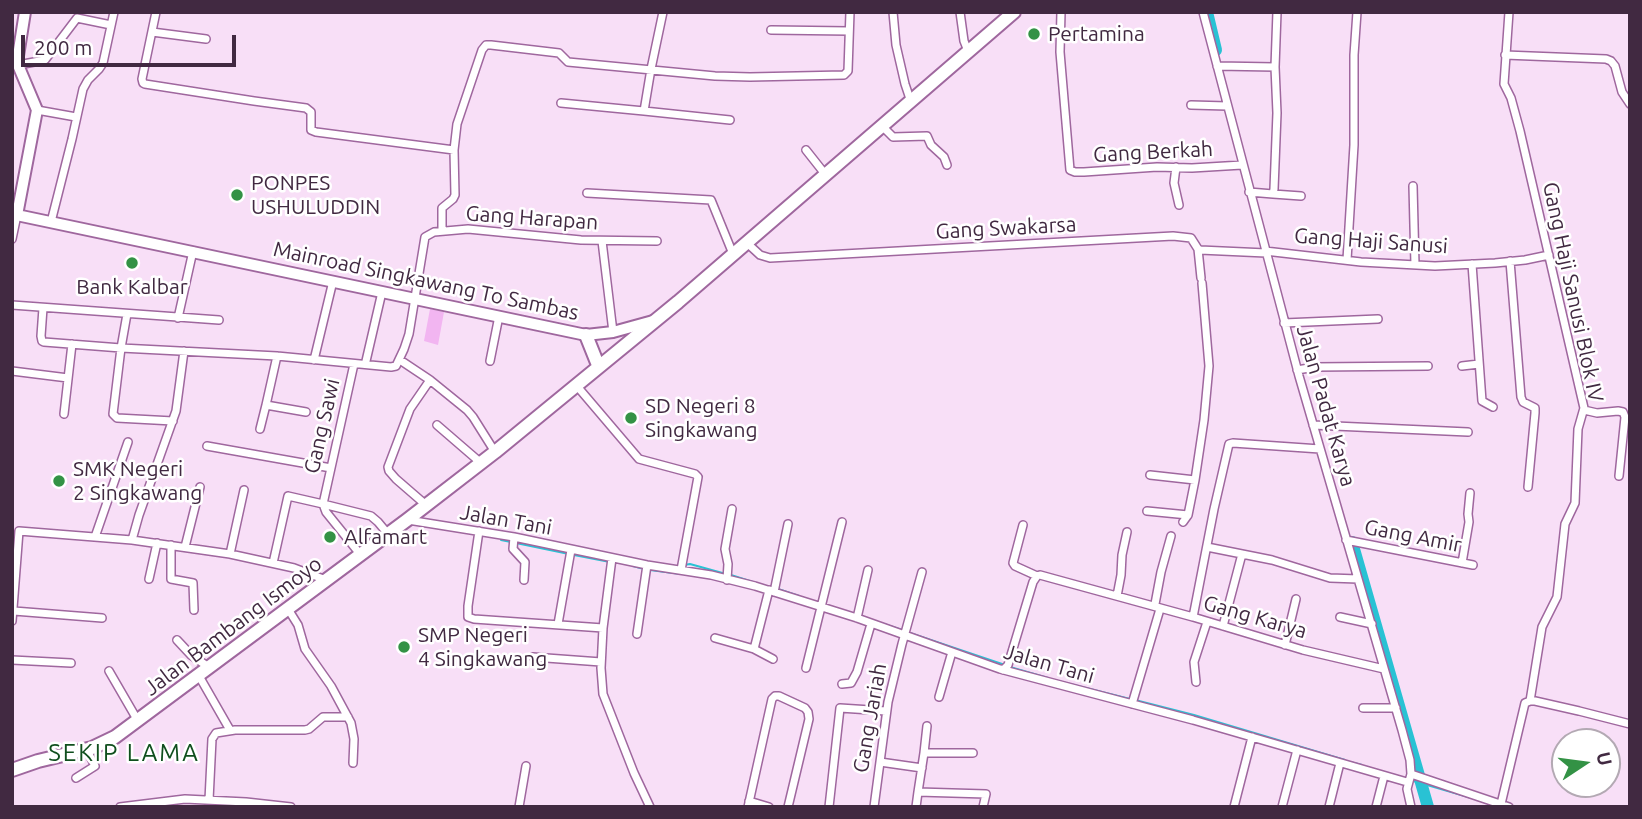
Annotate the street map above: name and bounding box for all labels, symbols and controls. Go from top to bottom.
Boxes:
scale bar [24,21,240,65]
place label: Pertamina [1048,21,1145,47]
marker: Pertamina [1026,26,1042,42]
text: 200 m [34,35,92,59]
street label: Gang Berkah [1092,136,1214,168]
place label: PONPES USHULUDDIN [251,170,380,220]
street label: Gang Haji Sanusi Blok IV [1537,180,1609,404]
marker: PONPES USHULUDDIN [229,187,245,203]
street label: Gang Harapan [465,201,599,235]
street label: Gang Swakarsa [935,212,1077,244]
street label: Gang Haji Sanusi [1293,223,1449,259]
street label: Mainroad Singkawang To Sambas [271,236,581,326]
marker: Bank Kalbar [124,255,140,271]
place label: Bank Kalbar [76,274,188,300]
street label: Jalan Padat Karya [1291,323,1361,489]
street label: Gang Sawi [299,376,345,476]
place label: SD Negeri 8 Singkawang [645,393,758,443]
marker: SD Negeri 8 Singkawang [623,410,639,426]
place label: SMK Negeri 2 Singkawang [73,456,202,506]
marker: SMK Negeri 2 Singkawang [51,473,67,489]
street label: Jalan Tani [458,500,554,540]
street label: Gang Amir [1362,514,1464,558]
place label: Alfamart [344,524,427,550]
marker: Alfamart [322,529,338,545]
street label: Jalan Bambang Ismoyo [139,551,327,701]
street label: Gang Karya [1200,590,1310,644]
place label: SMP Negeri 4 Singkawang [418,622,547,672]
marker: SMP Negeri 4 Singkawang [396,639,412,655]
street label: Jalan Tani [1001,639,1097,689]
street label: Gang Jariah [848,661,892,775]
north arrow [1551,728,1621,798]
district label: SEKIP LAMA [49,739,199,767]
text: U [1592,750,1617,768]

